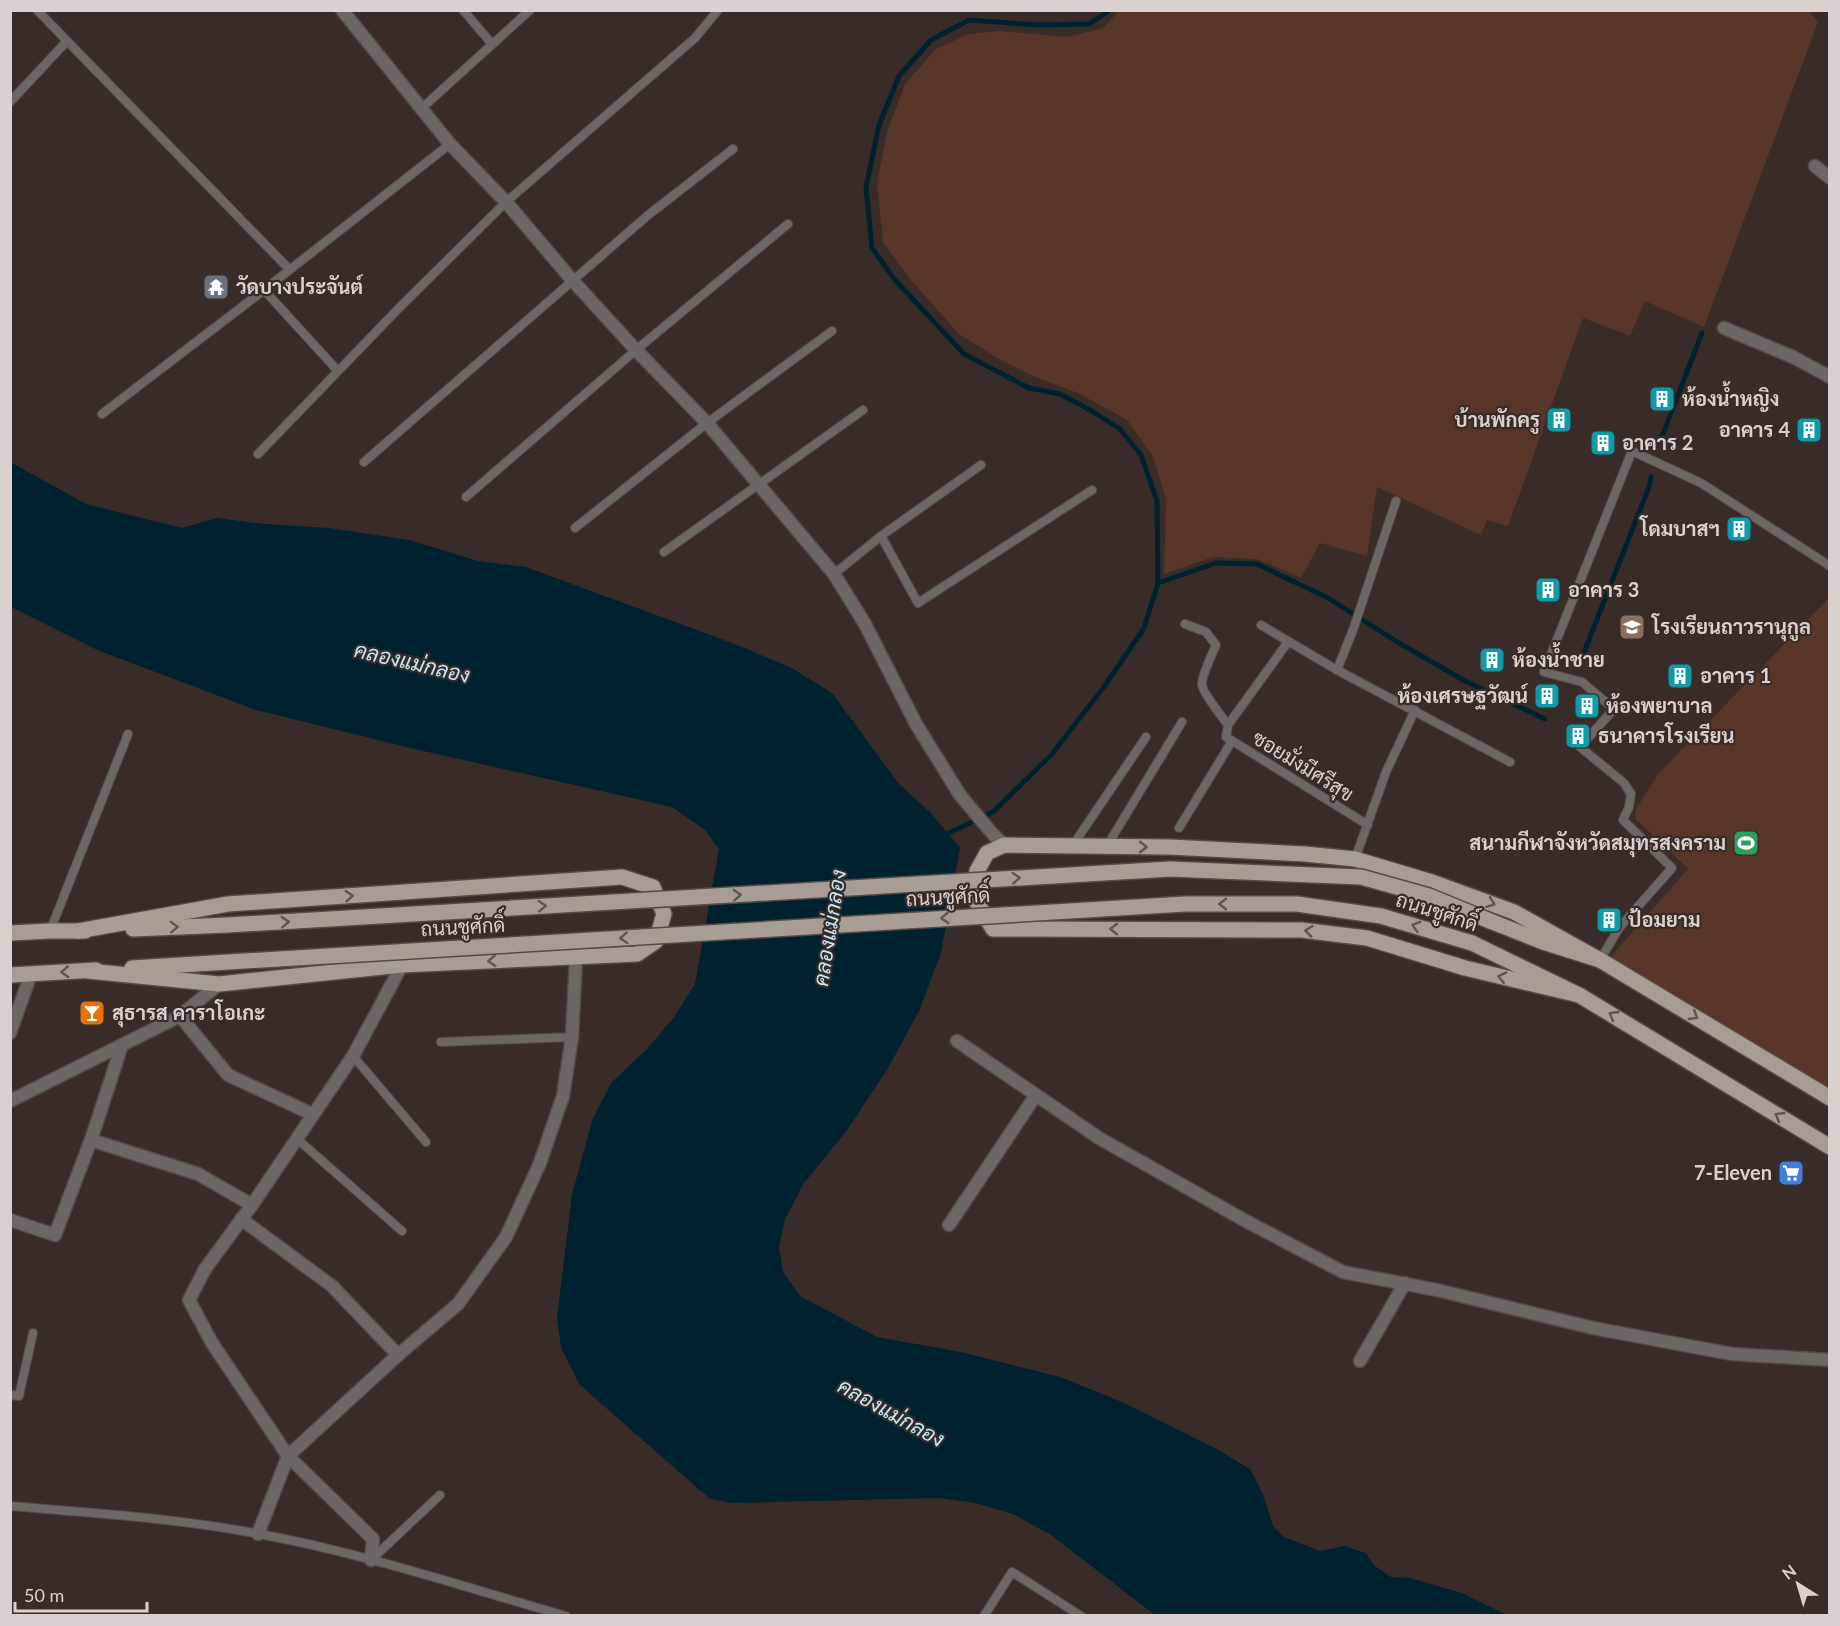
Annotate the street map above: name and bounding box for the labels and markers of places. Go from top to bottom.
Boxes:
temple icon: วัดบางประจันต์ [201,272,231,302]
place label: วัดบางประจันต์ [236,274,364,298]
place label: ห้องน้ำหญิง [1682,381,1779,412]
building icon: ห้องน้ำหญิง [1647,384,1677,414]
building icon: บ้านพักครู [1544,405,1574,435]
place label: บ้านพักครู [1455,407,1540,434]
building icon: อาคาร 4 [1794,415,1824,445]
place label: อาคาร 4 [1719,417,1790,441]
building icon: อาคาร 2 [1588,428,1618,458]
place label: อาคาร 2 [1622,430,1693,454]
building icon: โดมบาสฯ [1724,514,1754,544]
place label: โดมบาสฯ [1639,515,1720,540]
building icon: อาคาร 3 [1533,575,1563,605]
place label: อาคาร 3 [1568,577,1639,601]
school or university icon: โรงเรียนถาวรานุกูล [1617,612,1647,642]
place label: โรงเรียนถาวรานุกูล [1651,613,1811,642]
place label: ห้องน้ำชาย [1512,642,1605,671]
building icon: ห้องน้ำชาย [1477,645,1507,675]
building icon: อาคาร 1 [1665,661,1695,691]
place label: อาคาร 1 [1700,663,1771,687]
building icon: ห้องเศรษฐวัฒน์ [1532,681,1562,711]
place label: ห้องเศรษฐวัฒน์ [1397,683,1529,710]
building icon: ห้องพยาบาล [1572,691,1602,721]
place label: ห้องพยาบาล [1606,693,1713,717]
building icon: ธนาคารโรงเรียน [1563,721,1593,751]
place label: ธนาคารโรงเรียน [1598,722,1735,747]
sports icon: สนามกีฬาจังหวัดสมุทรสงคราม [1731,828,1761,858]
place label: สนามกีฬาจังหวัดสมุทรสงคราม [1469,830,1726,858]
building icon: ป้อมยาม [1594,905,1624,935]
place label: ป้อมยาม [1628,907,1701,931]
bar icon: สุธารส คาราโอเกะ [77,998,107,1028]
place label: สุธารส คาราโอเกะ [112,999,265,1028]
supermarket icon: 7-Eleven [1776,1158,1806,1188]
place label: 7-Eleven [1694,1160,1772,1184]

